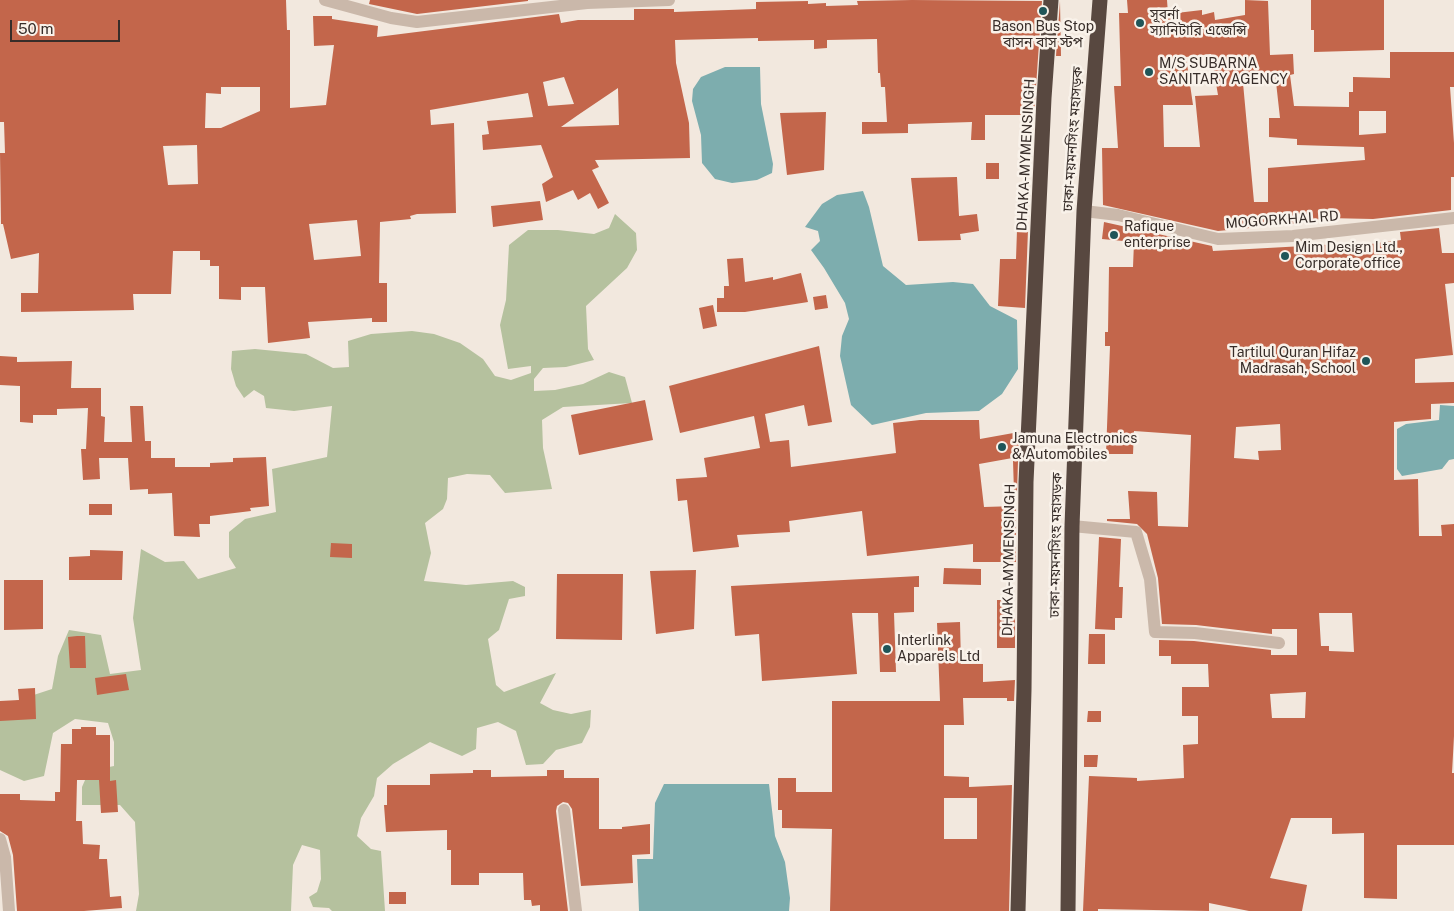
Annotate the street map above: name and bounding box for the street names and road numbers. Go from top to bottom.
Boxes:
street label: ঢাকা-ময়মনসিংহ মহাসড়ক [1060,66,1086,212]
street label: DHAKA-MYMENSINGH [1014,78,1038,232]
street label: MOGORKHAL RD [1225,208,1339,232]
street label: ঢাকা-ময়মনসিংহ মহাসড়ক [1046,472,1066,618]
street label: DHAKA-MYMENSINGH [999,484,1019,636]

